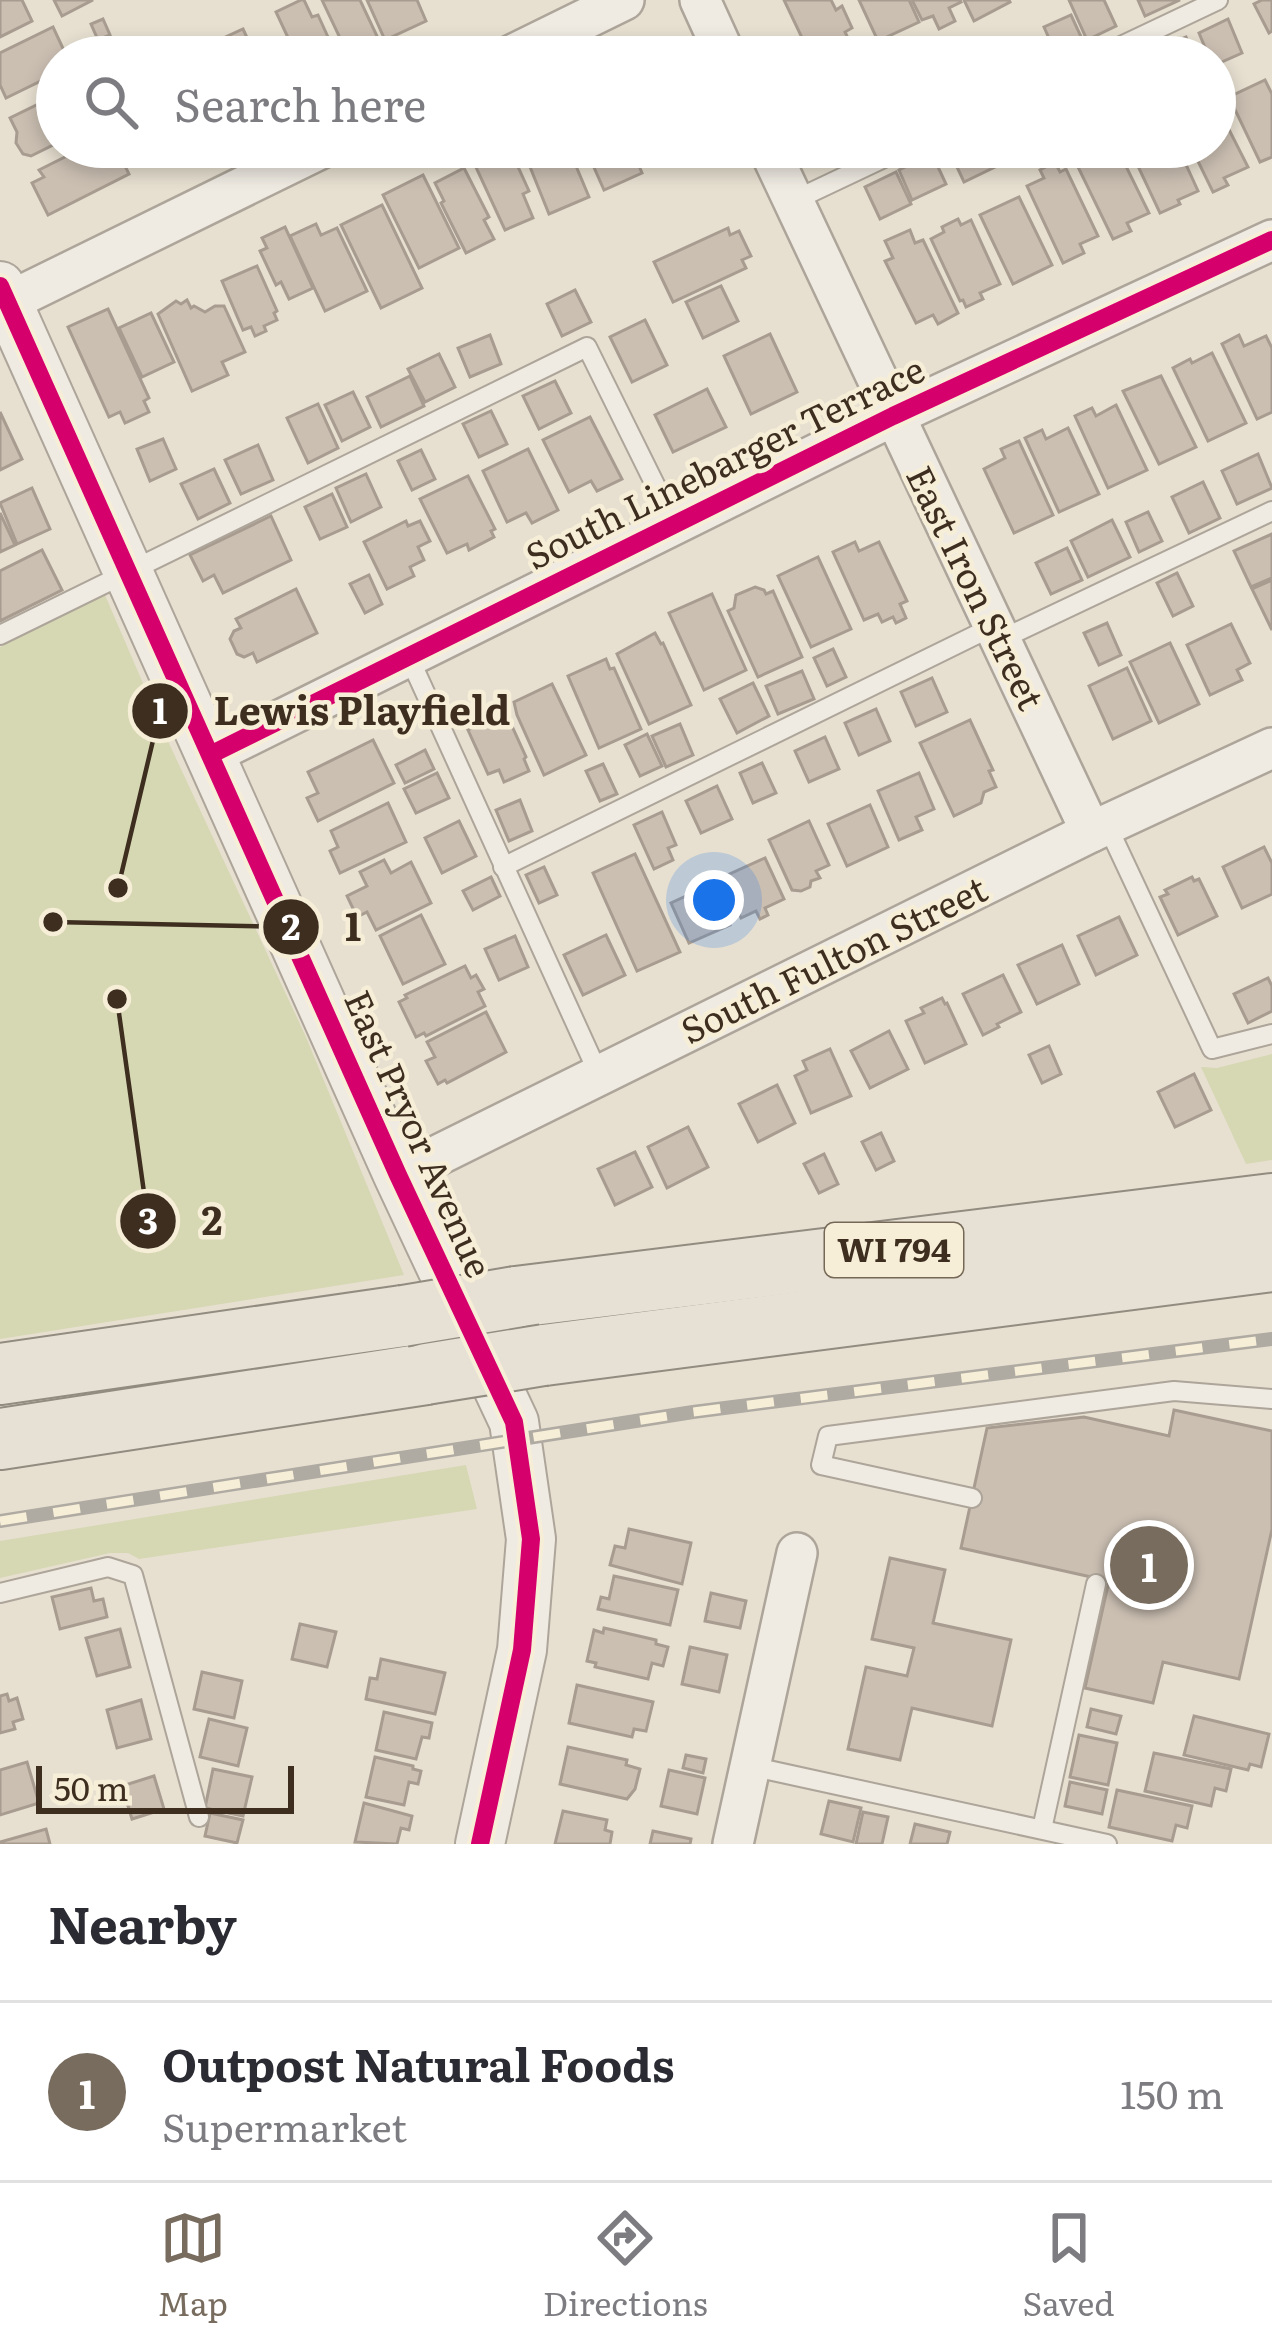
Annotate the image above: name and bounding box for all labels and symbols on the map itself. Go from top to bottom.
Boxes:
street label: South Linebarger Terrace [516,341,932,581]
street label: East Iron Street [895,456,1060,718]
callout: Lewis Playfield [130,674,535,749]
text: Lewis Playfield [214,679,511,737]
text: 1 [153,682,168,735]
street label: South Fulton Street [671,860,995,1055]
your location [684,870,744,930]
callout: 1 [261,889,385,964]
text: 1 [345,895,361,953]
text: 2 [281,898,301,951]
street label: East Pryor Avenue [333,981,507,1285]
callout: 2 [118,1184,247,1259]
text: 2 [202,1189,222,1247]
text: 3 [138,1192,158,1245]
road number: WI 794 [825,1223,963,1277]
pin: 1 [1110,1520,1188,1610]
scale bar [36,1760,294,1813]

